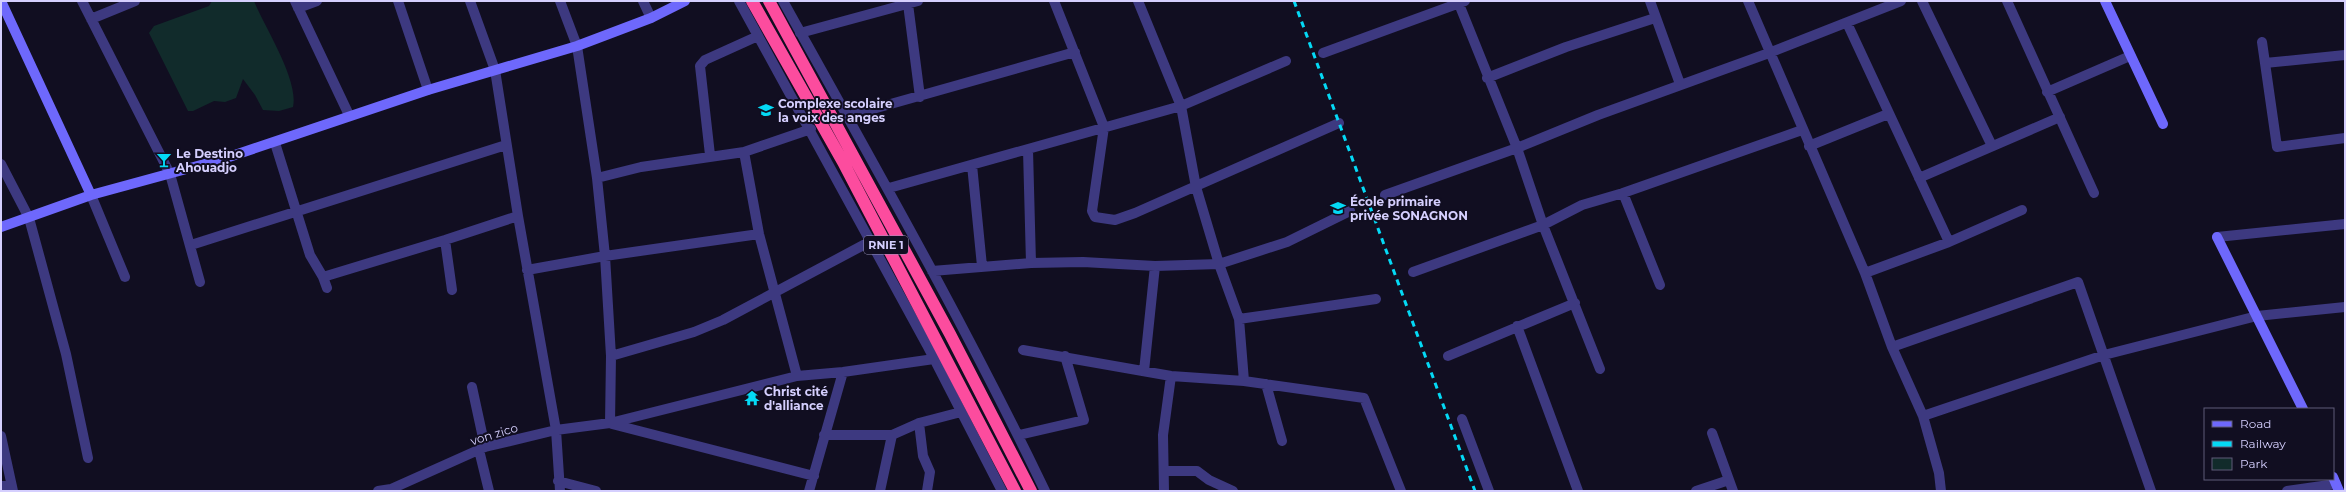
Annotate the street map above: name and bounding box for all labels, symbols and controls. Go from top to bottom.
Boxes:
place label: Complexe scolaire la voix des anges [778,96,893,125]
school or university icon: Complexe scolaire la voix des anges [757,101,775,119]
place label: Le Destino Ahouadjo [175,146,243,175]
bar icon: Le Destino Ahouadjo [155,151,173,169]
place label: École primaire privée SONAGNON [1350,194,1468,223]
school or university icon: École primaire privée SONAGNON [1329,199,1347,217]
road number: RNIE 1 [864,236,908,254]
place label: Christ cité d'alliance [764,384,828,413]
temple icon: Christ cité d'alliance [743,389,761,407]
legend [2204,408,2334,480]
text: Road [2240,416,2271,431]
street label: von zico [469,420,519,448]
text: Railway [2240,436,2286,451]
text: Park [2240,456,2268,471]

